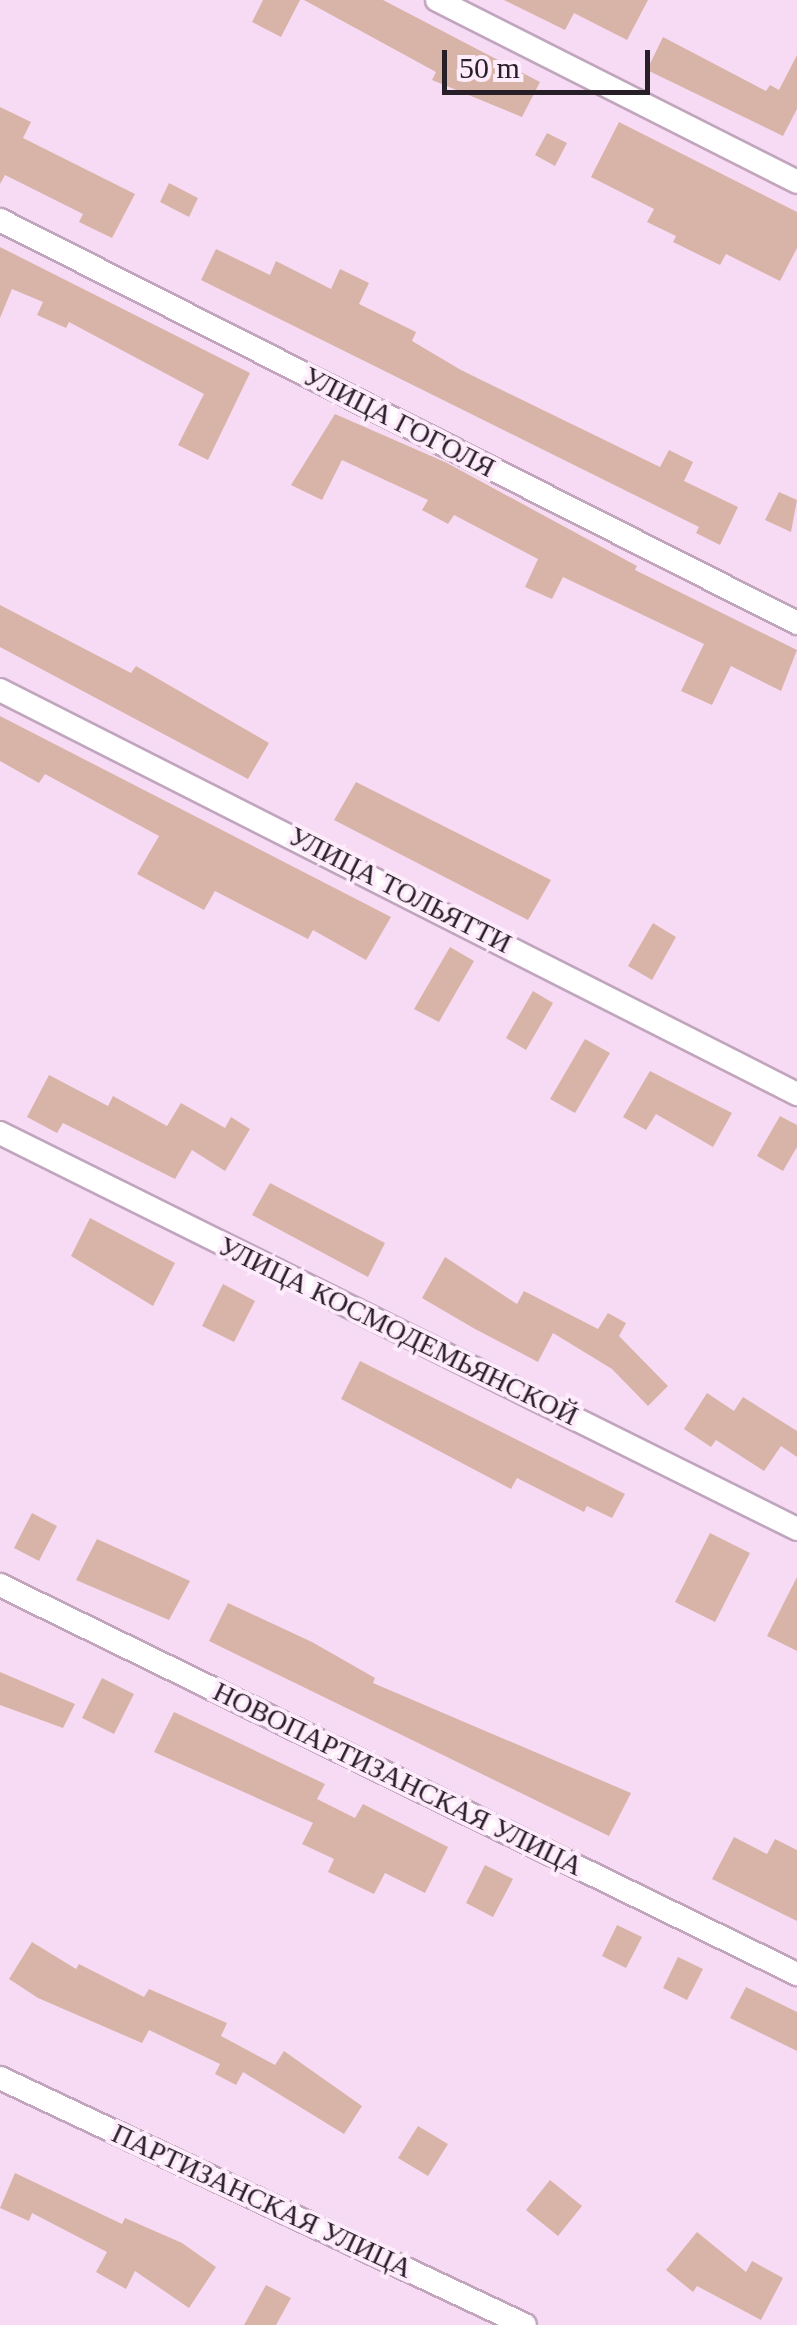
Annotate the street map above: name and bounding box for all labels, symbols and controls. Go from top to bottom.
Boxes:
scale bar [447,30,654,92]
text: 50 m [459,51,520,84]
street label: УЛИЦА ГОГОЛЯ [297,359,501,485]
street label: УЛИЦА ТОЛЬЯТТИ [283,819,517,961]
street label: УЛИЦА КОСМОДЕМЬЯНСКОЙ [213,1229,583,1433]
street label: НОВОПАРТИЗАНСКАЯ УЛИЦА [208,1675,588,1883]
street label: ПАРТИЗАНСКАЯ УЛИЦА [106,2117,418,2285]

